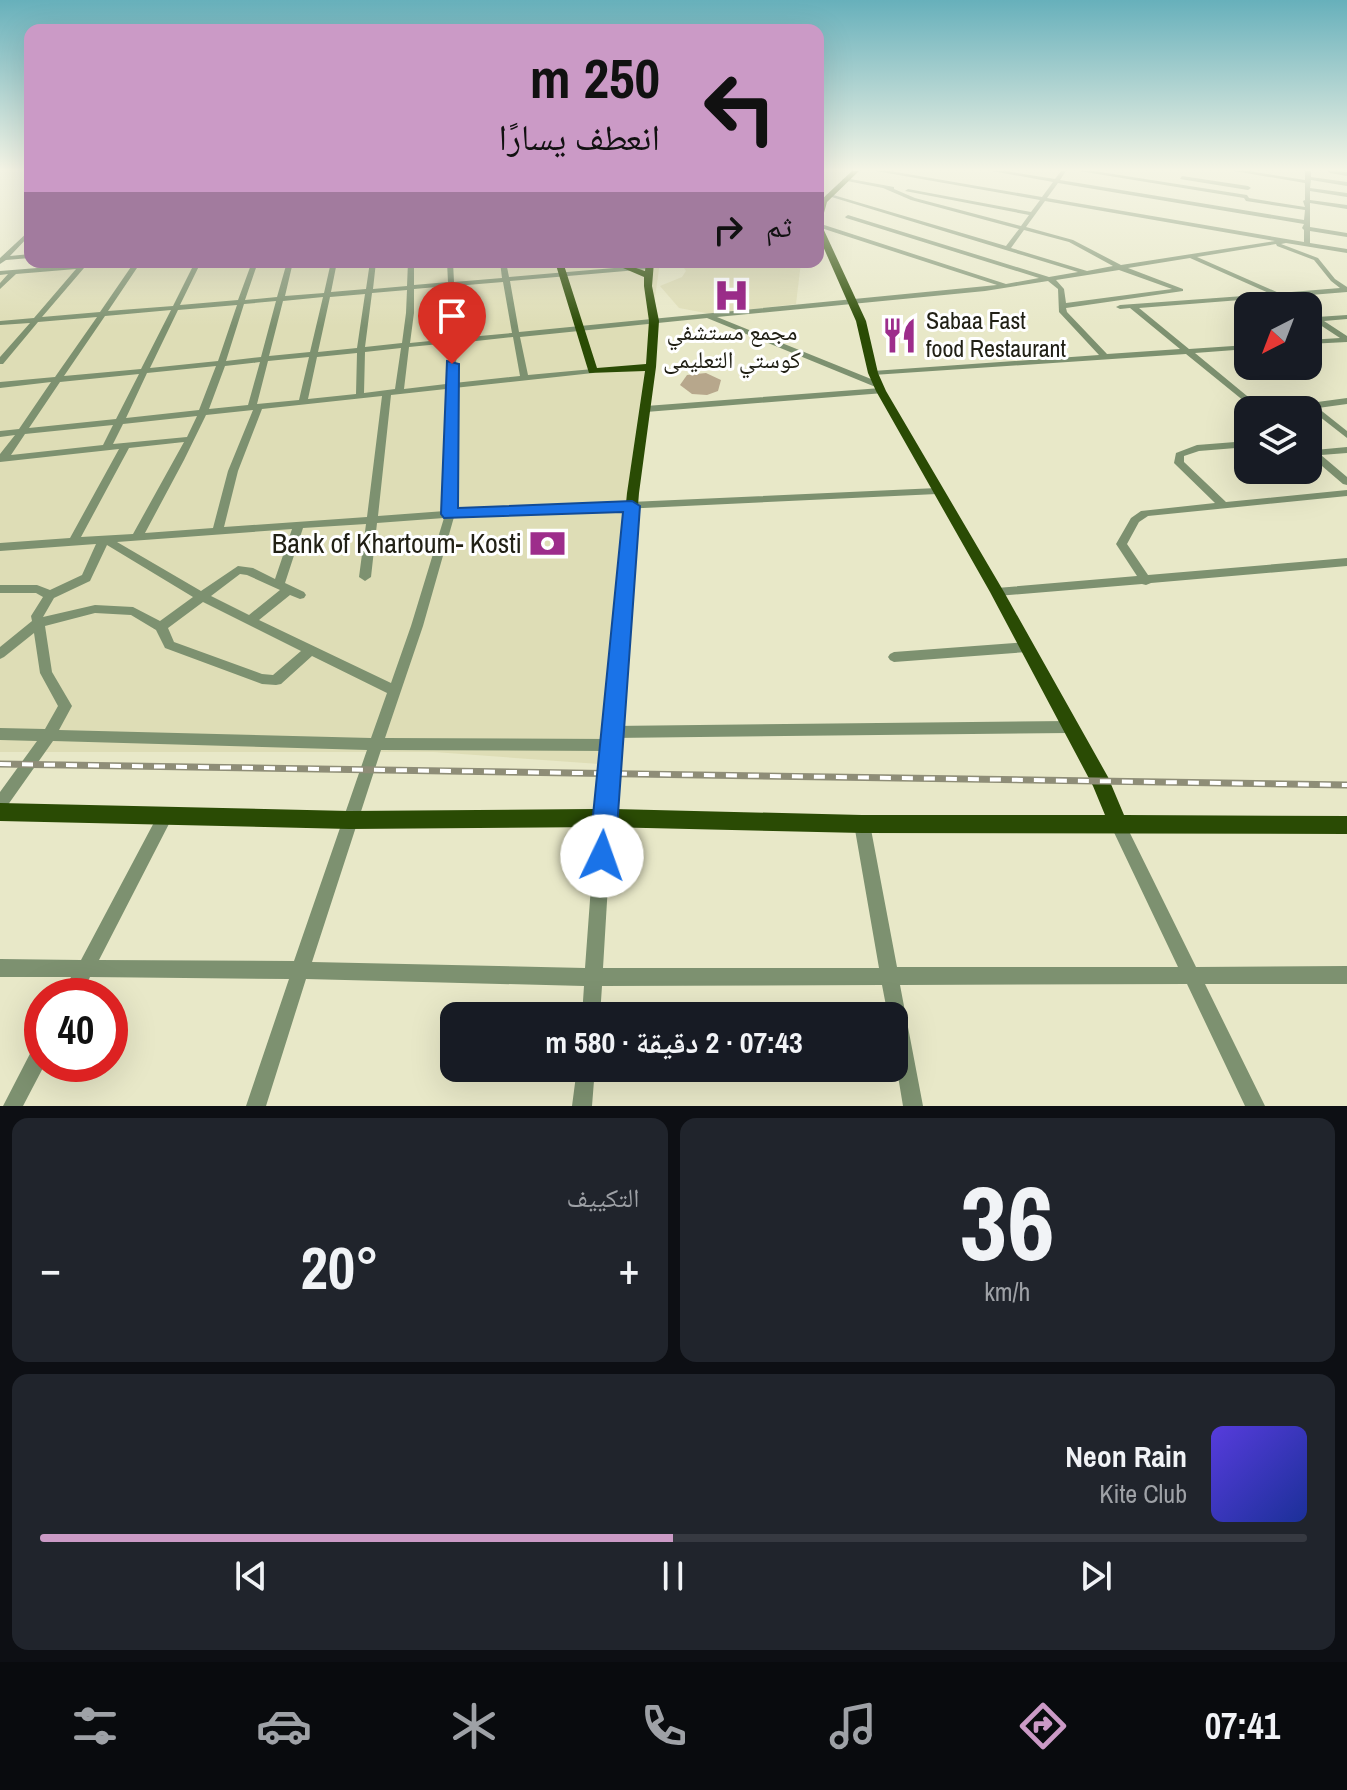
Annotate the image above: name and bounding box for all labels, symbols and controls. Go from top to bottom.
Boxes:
text: 250 m [530,40,660,115]
icon: left [688,56,792,160]
text: انعطف يسارًا [499,113,660,161]
text: ثم [766,206,792,246]
icon: right [706,208,750,252]
hospital icon: مجمع مستشفي كوستي التعليمى [713,276,751,314]
pin [418,282,486,364]
north arrow [1234,292,1322,380]
map controls [1234,292,1322,484]
icon: arrive [430,294,474,338]
place label: Sabaa Fast food Restaurant [926,304,1067,364]
place label: مجمع مستشفي كوستي التعليمى [663,315,801,379]
restaurant icon: Sabaa Fast food Restaurant [881,316,919,354]
button: layers [1234,396,1322,484]
place label: Bank of Khartoum- Kosti [272,524,522,562]
bank icon: Bank of Khartoum- Kosti [529,524,567,562]
position arrow [560,814,644,898]
speed limit sign: 40 [24,978,128,1082]
text: 07:43 · 2 دقيقة · 580 m [545,1022,803,1062]
text: 36 [960,1152,1055,1292]
text: التكييف [567,1180,640,1215]
text: 20° [300,1227,379,1308]
text: − [40,1238,61,1298]
text: + [618,1238,639,1298]
text: km/h [984,1274,1030,1309]
text: Neon Rain [1065,1436,1187,1476]
text: Kite Club [1099,1476,1187,1511]
icon: previous [229,1554,273,1598]
icon: pause [651,1554,695,1598]
icon: next [1074,1554,1118,1598]
icon: filters [67,1698,123,1754]
icon: car [256,1698,312,1754]
icon: climate [446,1698,502,1754]
icon: phone [636,1698,692,1754]
icon: music [825,1698,881,1754]
icon: directions [1015,1698,1071,1754]
text: 07:41 [1205,1702,1280,1750]

